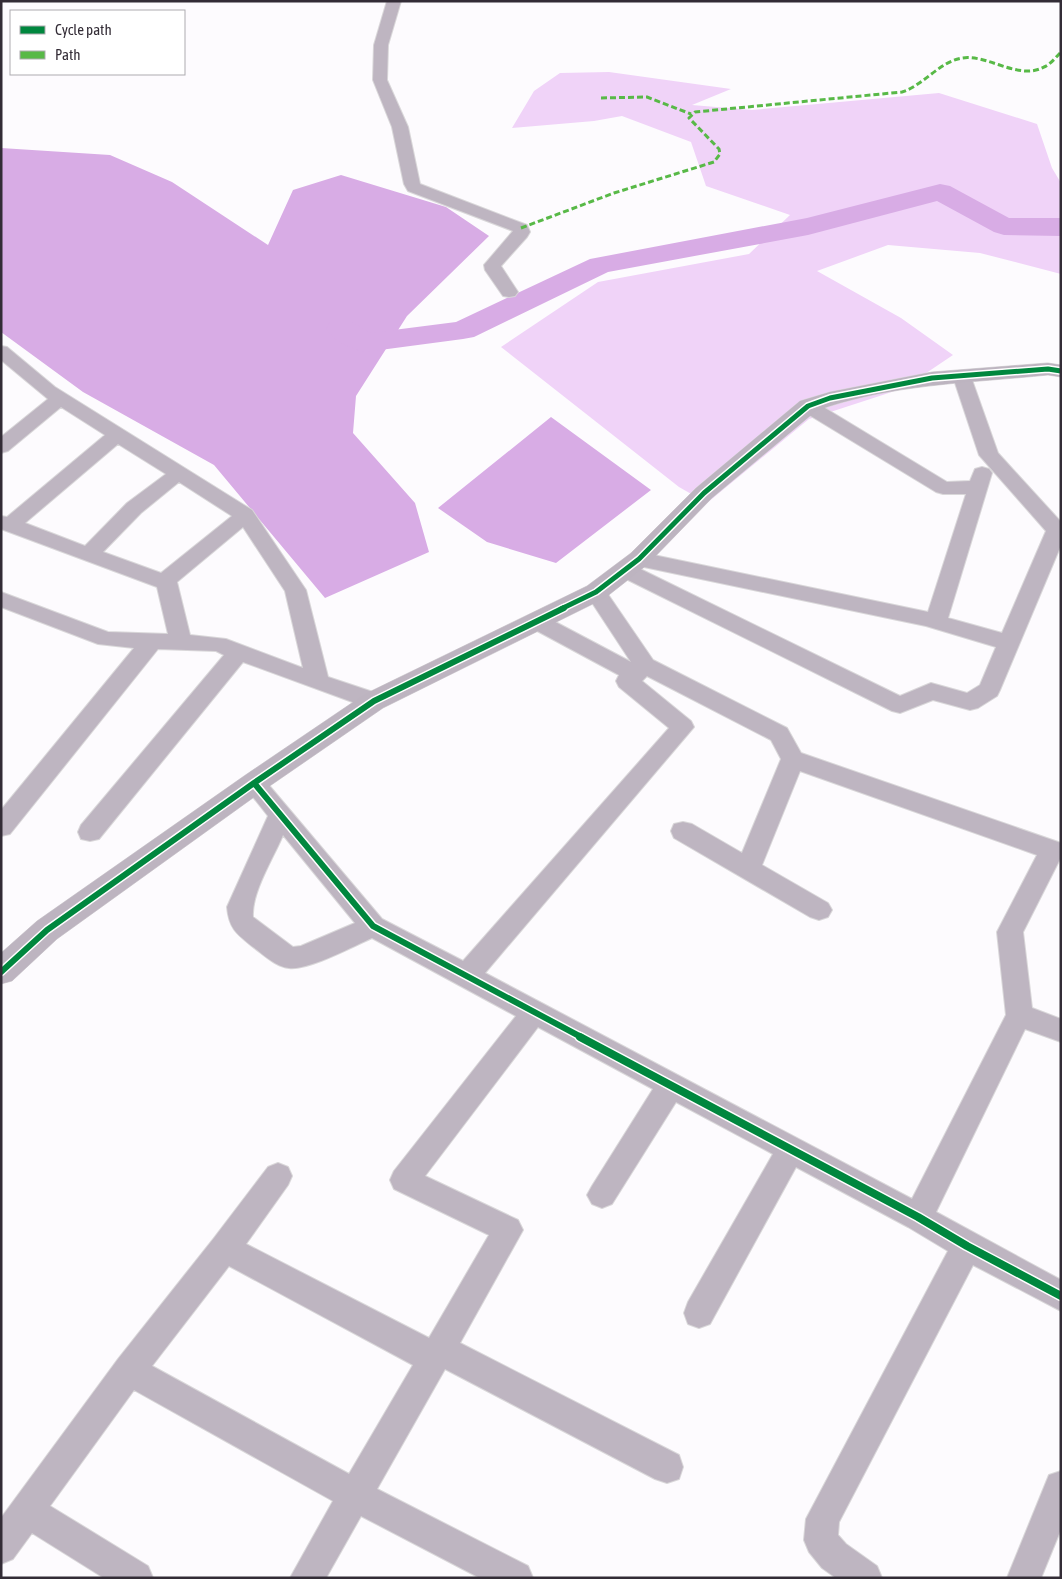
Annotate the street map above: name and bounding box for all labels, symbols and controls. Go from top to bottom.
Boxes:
legend [10,10,185,75]
text: Cycle path [55,21,112,38]
text: Path [55,46,81,63]

